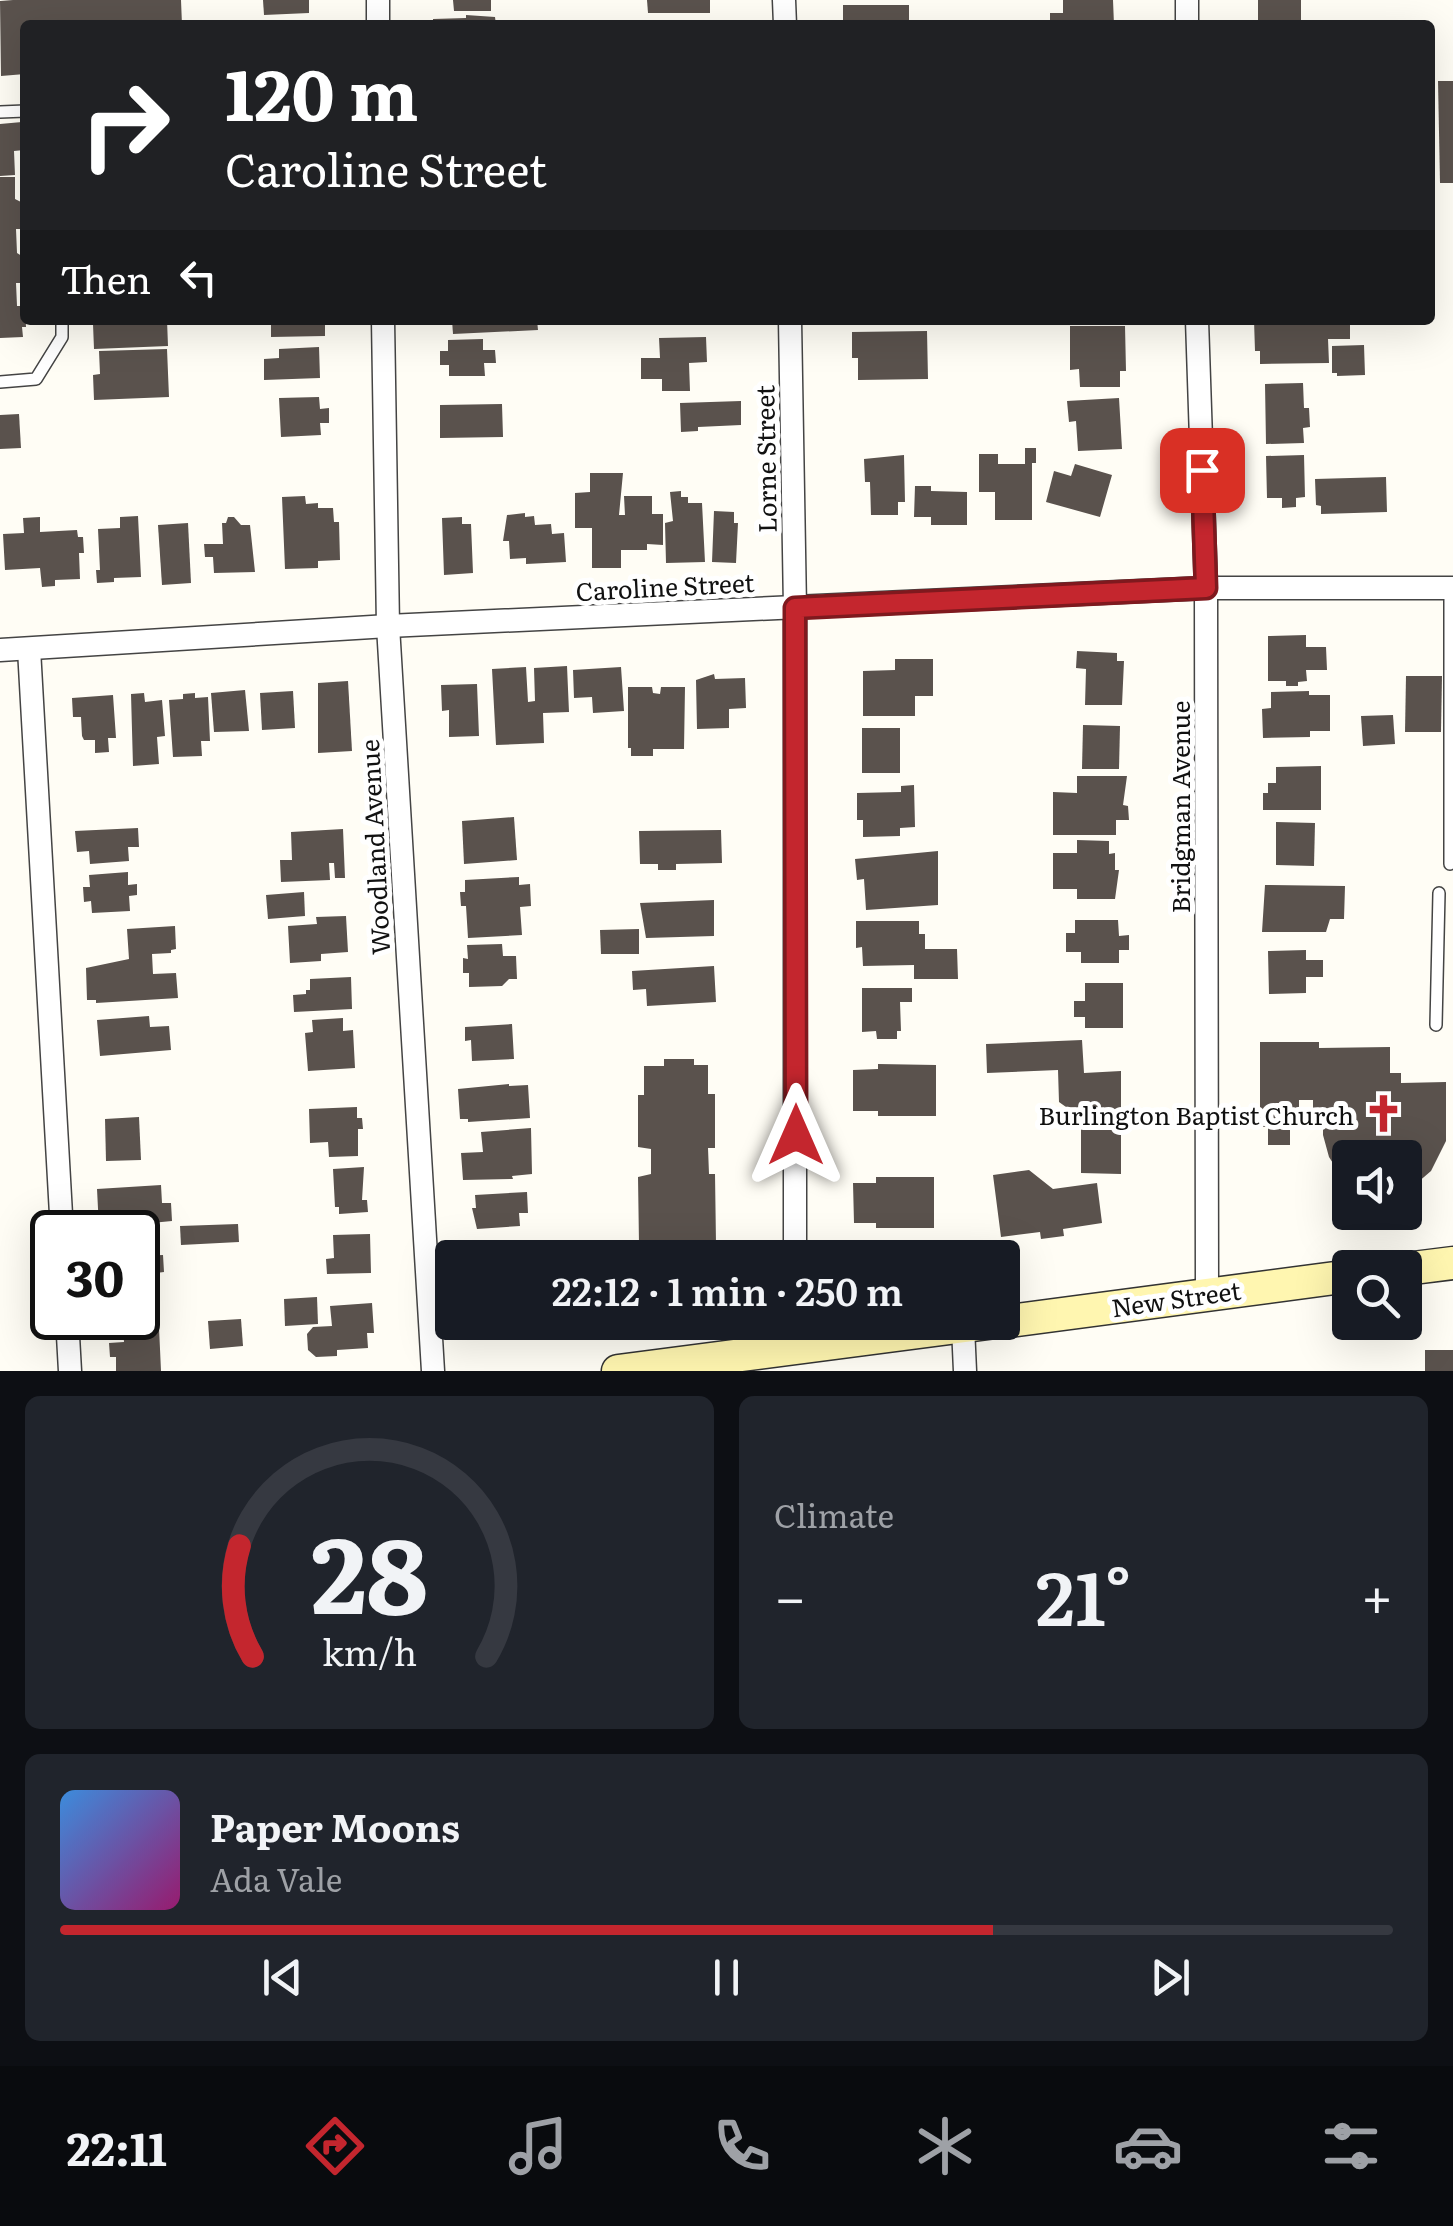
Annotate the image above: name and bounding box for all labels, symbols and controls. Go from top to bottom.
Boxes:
text: 120 m [225,39,418,143]
icon: right [60,60,190,190]
text: Caroline Street [225,134,547,201]
text: Then [60,249,151,306]
icon: left [171,250,226,305]
street label: Lorne Street [745,385,785,533]
pin [1160,428,1245,513]
icon: arrive [1175,443,1230,498]
street label: Caroline Street [575,563,755,609]
street label: Bridgman Avenue [1161,701,1198,913]
street label: Woodland Avenue [350,738,398,956]
position arrow [744,1083,848,1187]
church icon: Burlington Baptist Church [1363,1093,1405,1135]
place label: Burlington Baptist Church [1038,1096,1354,1133]
map controls [1332,1140,1422,1340]
button: sound [1332,1140,1422,1230]
speed limit sign: 30 [30,1210,160,1340]
button: search [1332,1250,1422,1340]
text: 22:12 · 1 min · 250 m [552,1261,903,1318]
street label: New Street [1109,1271,1243,1325]
text: Climate [774,1490,894,1538]
text: 28 [311,1492,428,1646]
text: 21° [1036,1538,1131,1649]
text: − [774,1553,806,1635]
text: + [1361,1553,1393,1635]
text: km/h [322,1624,417,1677]
text: Paper Moons [210,1797,460,1854]
text: Ada Vale [210,1854,342,1902]
icon: previous [255,1950,310,2005]
icon: pause [699,1950,754,2005]
icon: next [1143,1950,1198,2005]
icon: directions [300,2111,370,2181]
icon: music [503,2111,573,2181]
icon: phone [707,2111,777,2181]
icon: climate [910,2111,980,2181]
icon: car [1113,2111,1183,2181]
icon: filters [1316,2111,1386,2181]
text: 22:11 [67,2113,167,2180]

